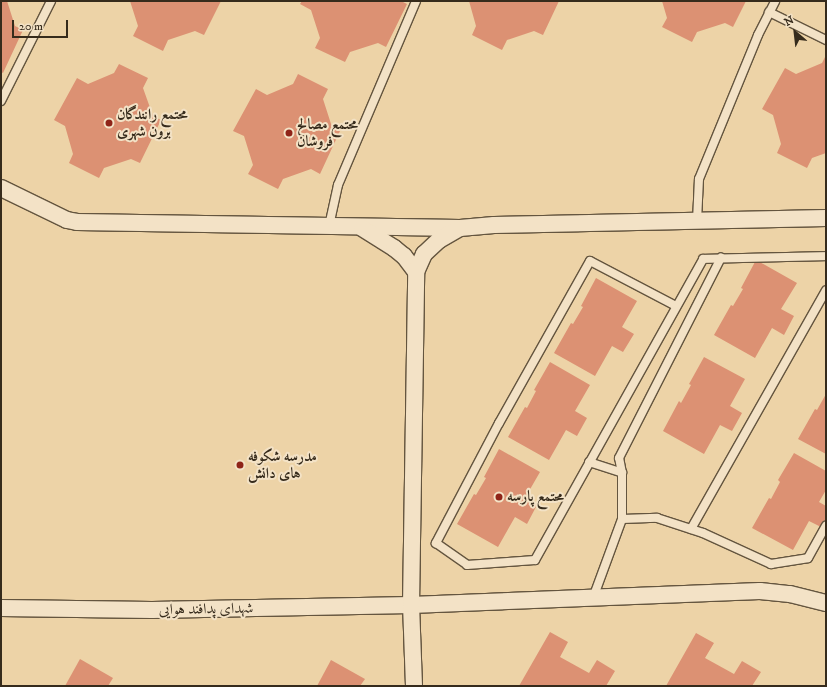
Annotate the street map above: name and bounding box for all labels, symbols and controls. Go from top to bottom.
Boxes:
scale bar [14,12,70,38]
north arrow [775,12,815,52]
text: N [782,13,797,30]
text: 20 m [19,19,43,34]
place label: محتمع رانندگان برون شهری [117,105,187,140]
place label: محتمع مصالح فروشان [297,115,358,150]
marker: محتمع رانندگان برون شهری [104,118,114,128]
marker: محتمع مصالح فروشان [284,128,294,138]
place label: مدرسه شکوفه های دانش [248,447,317,482]
marker: مدرسه شکوفه های دانش [235,460,245,470]
place label: محتمع پارسه [507,488,564,506]
marker: محتمع پارسه [494,492,504,502]
street label: شهدای پدافند هوایی [159,599,253,619]

